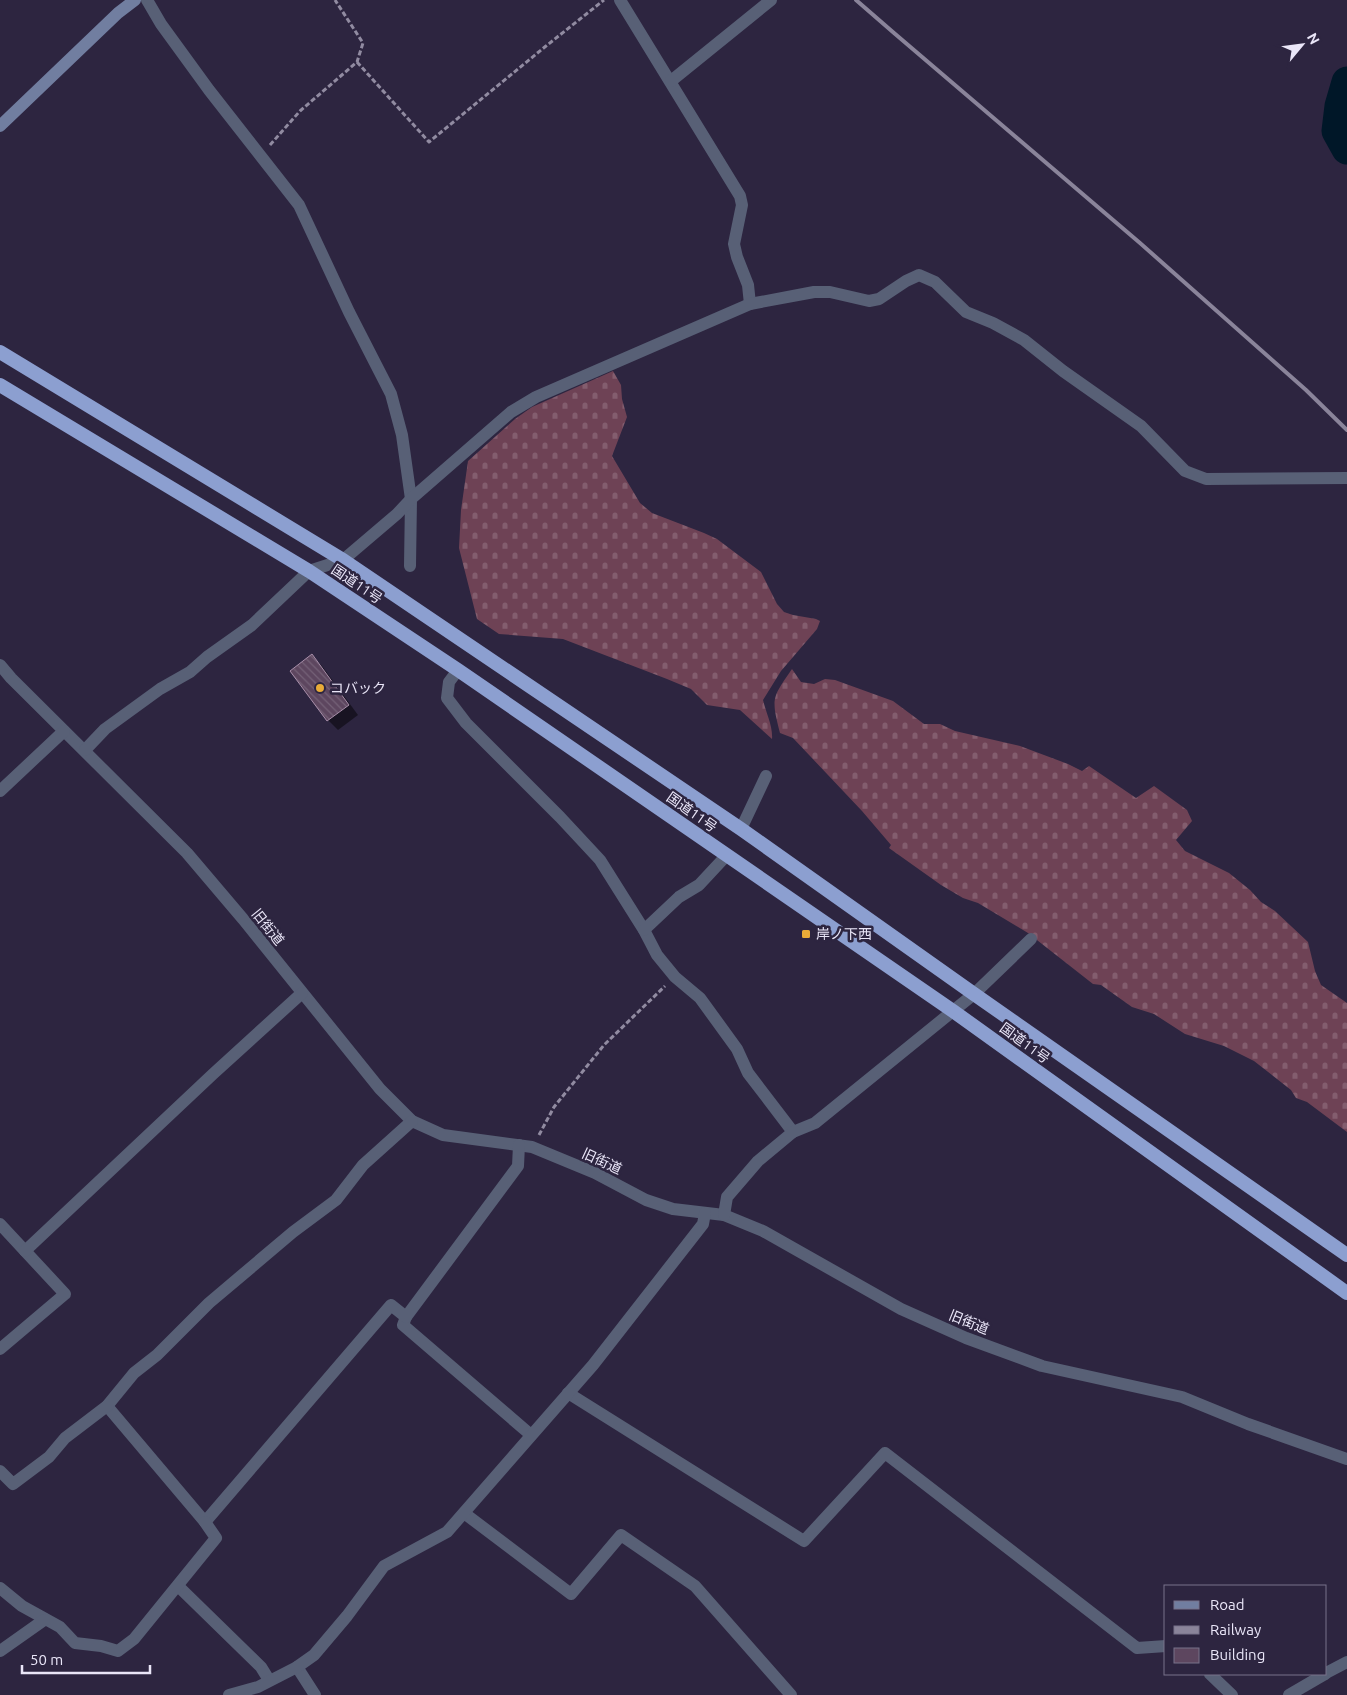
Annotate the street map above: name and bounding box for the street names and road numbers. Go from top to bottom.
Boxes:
street label: 国道11号 [329,561,385,607]
street label: 国道11号 [664,789,720,835]
street label: 旧街道 [249,906,287,948]
street label: 国道11号 [997,1020,1053,1066]
street label: 旧街道 [580,1145,624,1177]
street label: 旧街道 [947,1307,991,1337]

